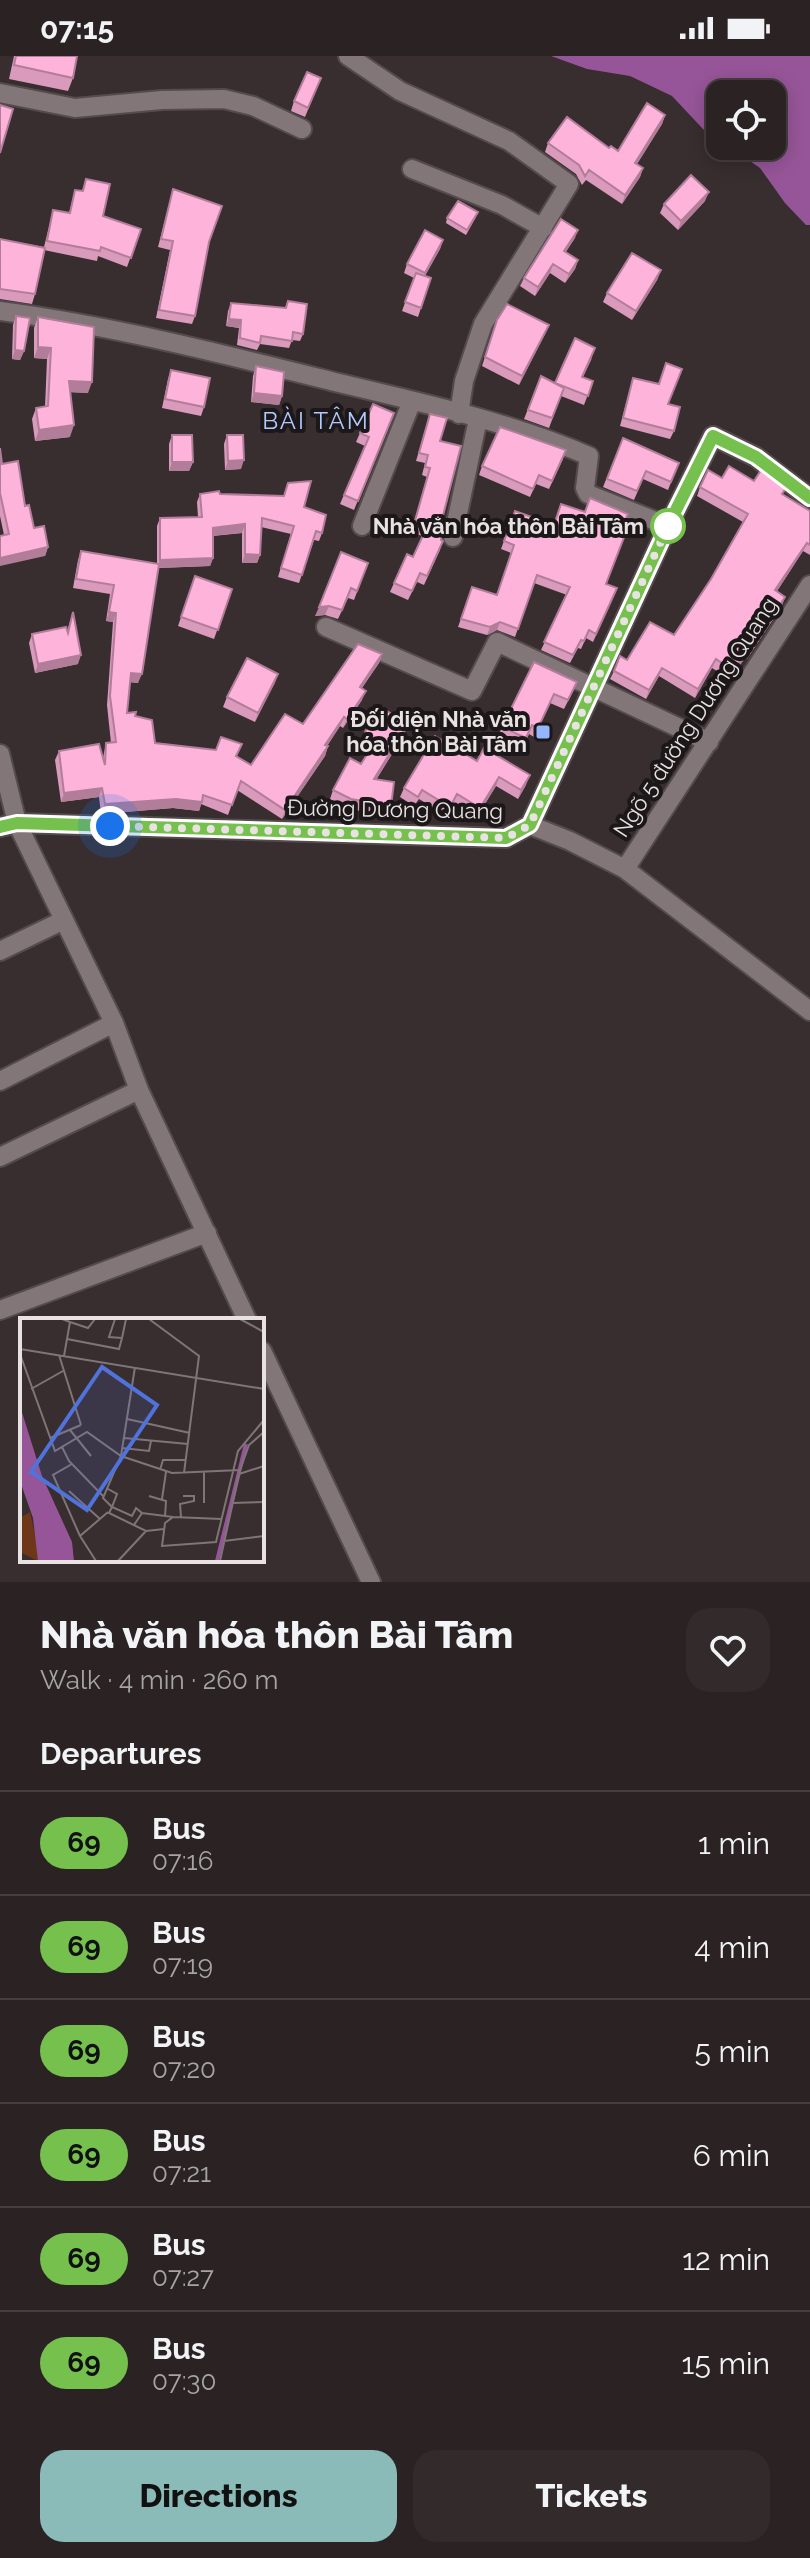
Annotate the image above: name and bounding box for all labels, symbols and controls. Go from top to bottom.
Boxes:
text: 07:15 [40,11,114,46]
map controls [706,80,786,160]
button: locate [706,80,786,160]
district label: BÀI TÂM [262,406,370,435]
marker: Nhà văn hóa thôn Bài Tâm [651,509,685,543]
place label: Nhà văn hóa thôn Bài Tâm [373,513,644,539]
street label: Ngõ 5 đường Dương Quang [608,592,782,842]
place label: Đối diện Nhà văn hóa thôn Bài Tâm [346,706,527,757]
marker: Đối diện Nhà văn hóa thôn Bài Tâm [534,723,552,741]
street label: Đường Dương Quang [287,794,503,824]
your location [90,806,130,846]
inset map [20,1318,264,1562]
button: heart [686,1608,770,1692]
text: Nhà văn hóa thôn Bài Tâm [40,1612,513,1657]
text: Walk · 4 min · 260 m [40,1665,278,1695]
text: Departures [40,1736,202,1771]
text: Bus [152,1811,206,1846]
text: 69 [67,1826,101,1859]
text: 1 min [698,1826,770,1861]
text: 07:16 [152,1846,213,1876]
text: Bus [152,1915,206,1950]
text: 69 [67,1930,101,1963]
text: 4 min [694,1930,770,1965]
text: 07:19 [152,1950,213,1980]
text: Bus [152,2019,206,2054]
text: 69 [67,2034,101,2067]
text: 5 min [694,2034,770,2069]
text: 07:20 [152,2054,216,2084]
text: Bus [152,2123,206,2158]
text: 69 [67,2138,101,2171]
text: 6 min [693,2138,770,2173]
text: 07:21 [152,2158,211,2188]
text: Bus [152,2227,206,2262]
text: 69 [67,2242,101,2275]
text: 12 min [682,2242,770,2277]
text: 07:27 [152,2262,214,2292]
text: Bus [152,2331,206,2366]
text: 69 [67,2346,101,2379]
text: 15 min [682,2346,770,2381]
text: 07:30 [152,2366,216,2396]
button: Directions [40,2450,397,2542]
button: Tickets [413,2450,770,2542]

